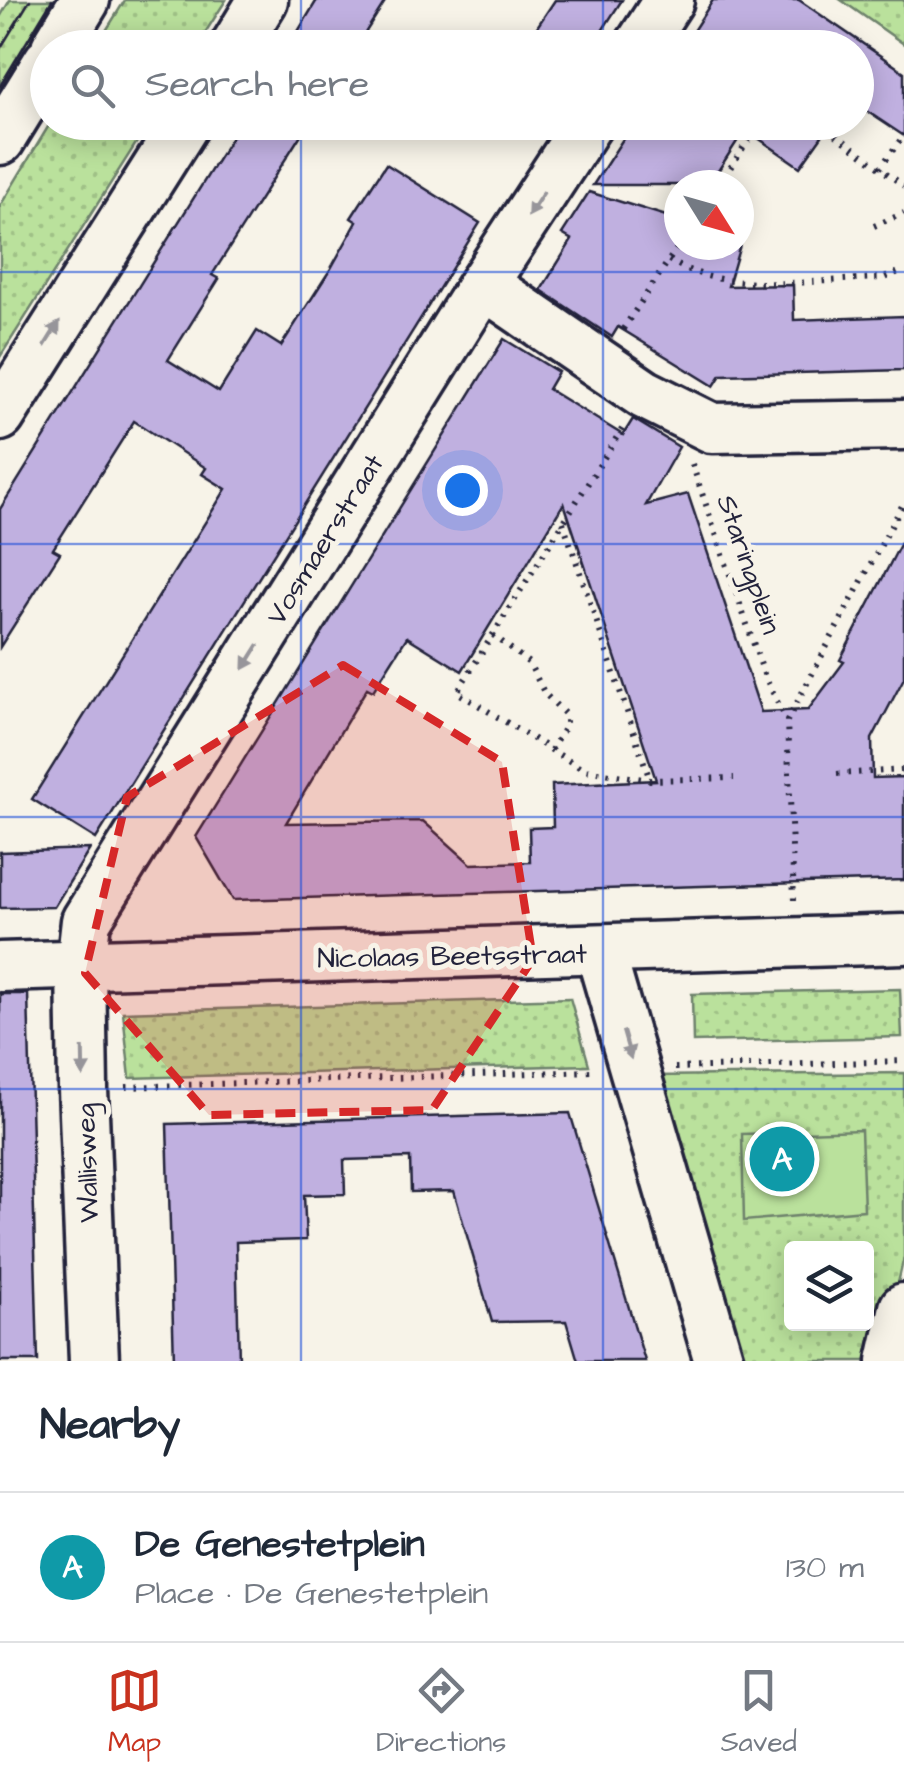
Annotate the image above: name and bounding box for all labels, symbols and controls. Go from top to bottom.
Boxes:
search box [30,30,874,140]
icon: search [65,58,120,113]
text: Search here [145,59,369,111]
north arrow [664,170,754,260]
one-way arrow [527,190,545,218]
one-way arrow [43,320,61,348]
street label: Vosmaerstraat [257,446,394,633]
your location [437,465,488,516]
street label: Staringplein [706,490,791,640]
one-way arrow [242,643,260,671]
street label: Nicolaas Beetsstraat [317,935,588,978]
one-way arrow [620,1030,635,1061]
one-way arrow [76,1047,92,1079]
street label: Wallisweg [66,1102,110,1224]
pin: A [750,1122,814,1196]
map controls [784,1241,874,1331]
button: layers [784,1241,874,1331]
text: Nearby [40,1397,180,1455]
text: De Genestetplein [135,1519,425,1571]
text: A [62,1545,83,1590]
text: 130 m [786,1545,864,1590]
text: Place · De Genestetplein [135,1571,488,1616]
tab: Map [107,1663,162,1762]
tab: Directions [376,1663,506,1762]
tab: Saved [721,1663,797,1762]

